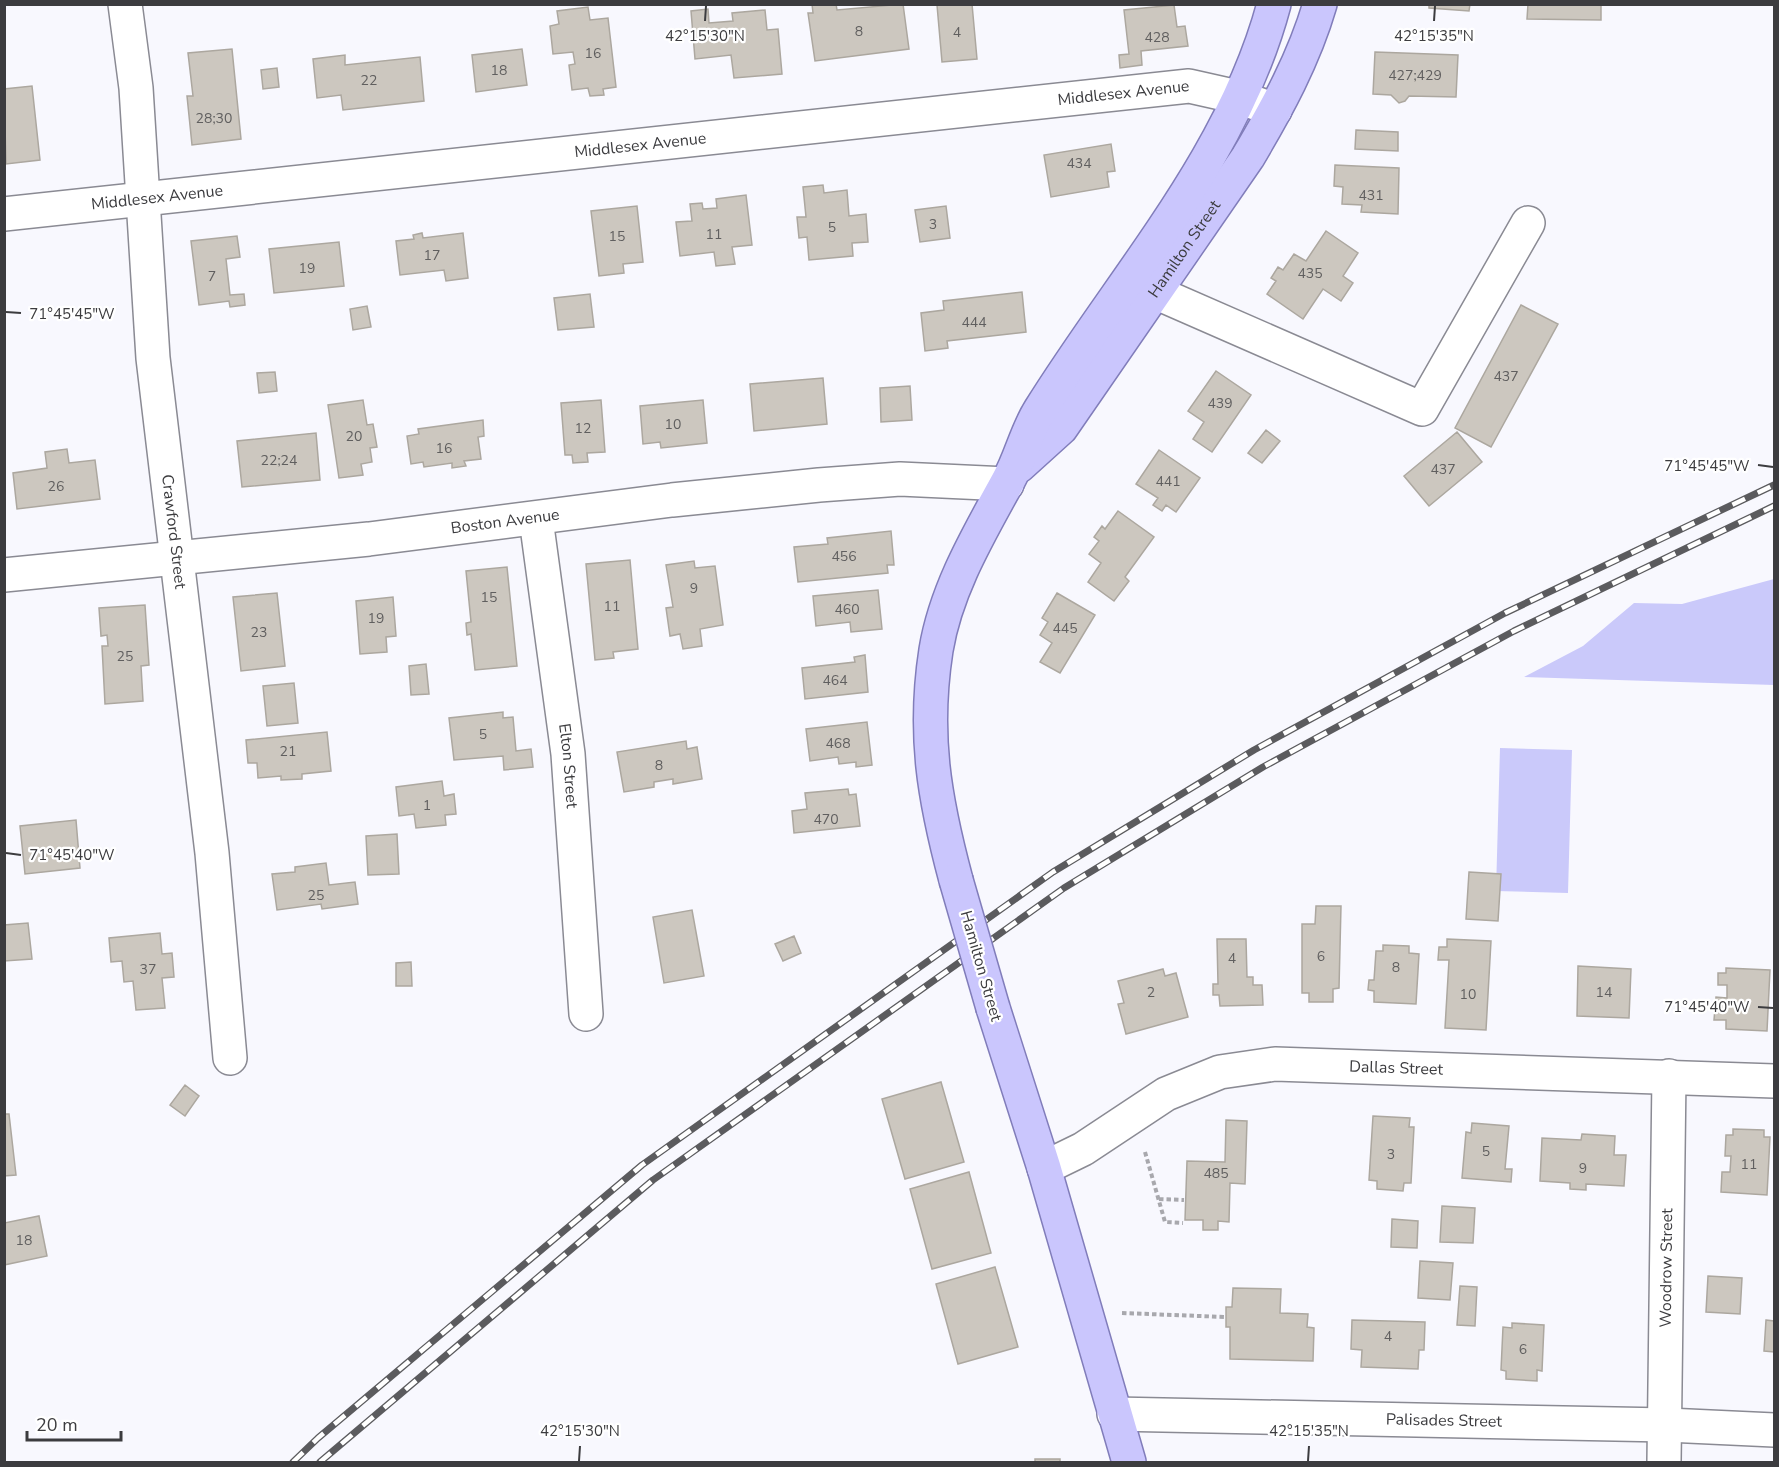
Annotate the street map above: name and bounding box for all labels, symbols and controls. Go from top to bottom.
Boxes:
house number: 8 [855,22,863,41]
house number: 4 [953,23,961,42]
text: 42°15'30"N [665,26,745,46]
text: 42°15'35"N [1394,26,1474,46]
house number: 428 [1144,28,1170,47]
house number: 16 [585,44,601,63]
house number: 18 [491,61,507,80]
house number: 427;429 [1388,66,1442,85]
house number: 22 [361,71,377,90]
street label: Middlesex Avenue [1056,75,1190,111]
house number: 28;30 [196,109,232,128]
street label: Middlesex Avenue [573,127,707,163]
house number: 434 [1066,154,1092,173]
street label: Middlesex Avenue [90,179,224,216]
house number: 431 [1358,186,1384,205]
street label: Hamilton Street [1143,196,1226,302]
house number: 3 [929,215,937,234]
house number: 5 [828,218,836,237]
house number: 11 [706,225,722,244]
house number: 15 [609,227,625,246]
house number: 17 [424,246,440,265]
house number: 19 [299,259,315,278]
house number: 435 [1297,264,1323,283]
house number: 7 [208,267,216,286]
text: 71°45'45"W [29,304,115,324]
house number: 444 [961,313,987,332]
house number: 437 [1493,367,1519,386]
house number: 439 [1207,394,1233,413]
house number: 10 [665,415,681,434]
house number: 12 [575,419,591,438]
house number: 20 [346,427,362,446]
house number: 16 [436,439,452,458]
house number: 22;24 [261,451,297,470]
text: 71°45'45"W [1664,456,1750,476]
house number: 437 [1430,460,1456,479]
house number: 441 [1155,472,1181,491]
street label: Crawford Street [156,473,191,590]
house number: 26 [48,477,64,496]
street label: Boston Avenue [449,504,561,539]
house number: 456 [831,547,857,566]
house number: 9 [690,579,698,598]
house number: 15 [481,588,497,607]
house number: 11 [604,597,620,616]
house number: 460 [834,600,860,619]
house number: 19 [368,609,384,628]
house number: 445 [1052,619,1078,638]
house number: 23 [251,623,267,642]
house number: 25 [117,647,133,666]
house number: 464 [822,671,848,690]
street label: Elton Street [553,722,583,809]
house number: 5 [479,725,487,744]
house number: 468 [825,734,851,753]
house number: 21 [280,742,296,761]
house number: 8 [655,756,663,775]
house number: 1 [423,796,431,815]
house number: 470 [813,810,839,829]
text: 71°45'40"W [29,845,115,865]
house number: 25 [308,886,324,905]
street label: Hamilton Street [955,908,1007,1024]
house number: 6 [1317,947,1325,966]
house number: 4 [1228,949,1236,968]
house number: 8 [1392,958,1400,977]
house number: 37 [140,960,156,979]
house number: 2 [1147,983,1155,1002]
house number: 14 [1596,983,1612,1002]
house number: 10 [1460,985,1476,1004]
text: 71°45'40"W [1664,997,1750,1017]
street label: Dallas Street [1349,1056,1444,1081]
house number: 5 [1482,1142,1490,1161]
house number: 3 [1387,1145,1395,1164]
house number: 11 [1741,1155,1757,1174]
house number: 9 [1579,1159,1587,1178]
house number: 485 [1203,1164,1229,1183]
street label: Woodrow Street [1655,1208,1678,1328]
house number: 18 [16,1231,32,1250]
house number: 4 [1384,1327,1392,1346]
house number: 6 [1519,1340,1527,1359]
scale bar [27,1404,122,1442]
street label: Palisades Street [1386,1408,1503,1433]
text: 20 m [36,1413,78,1437]
text: 42°15'30"N [540,1421,620,1441]
text: 42°15'35"N [1269,1421,1349,1441]

